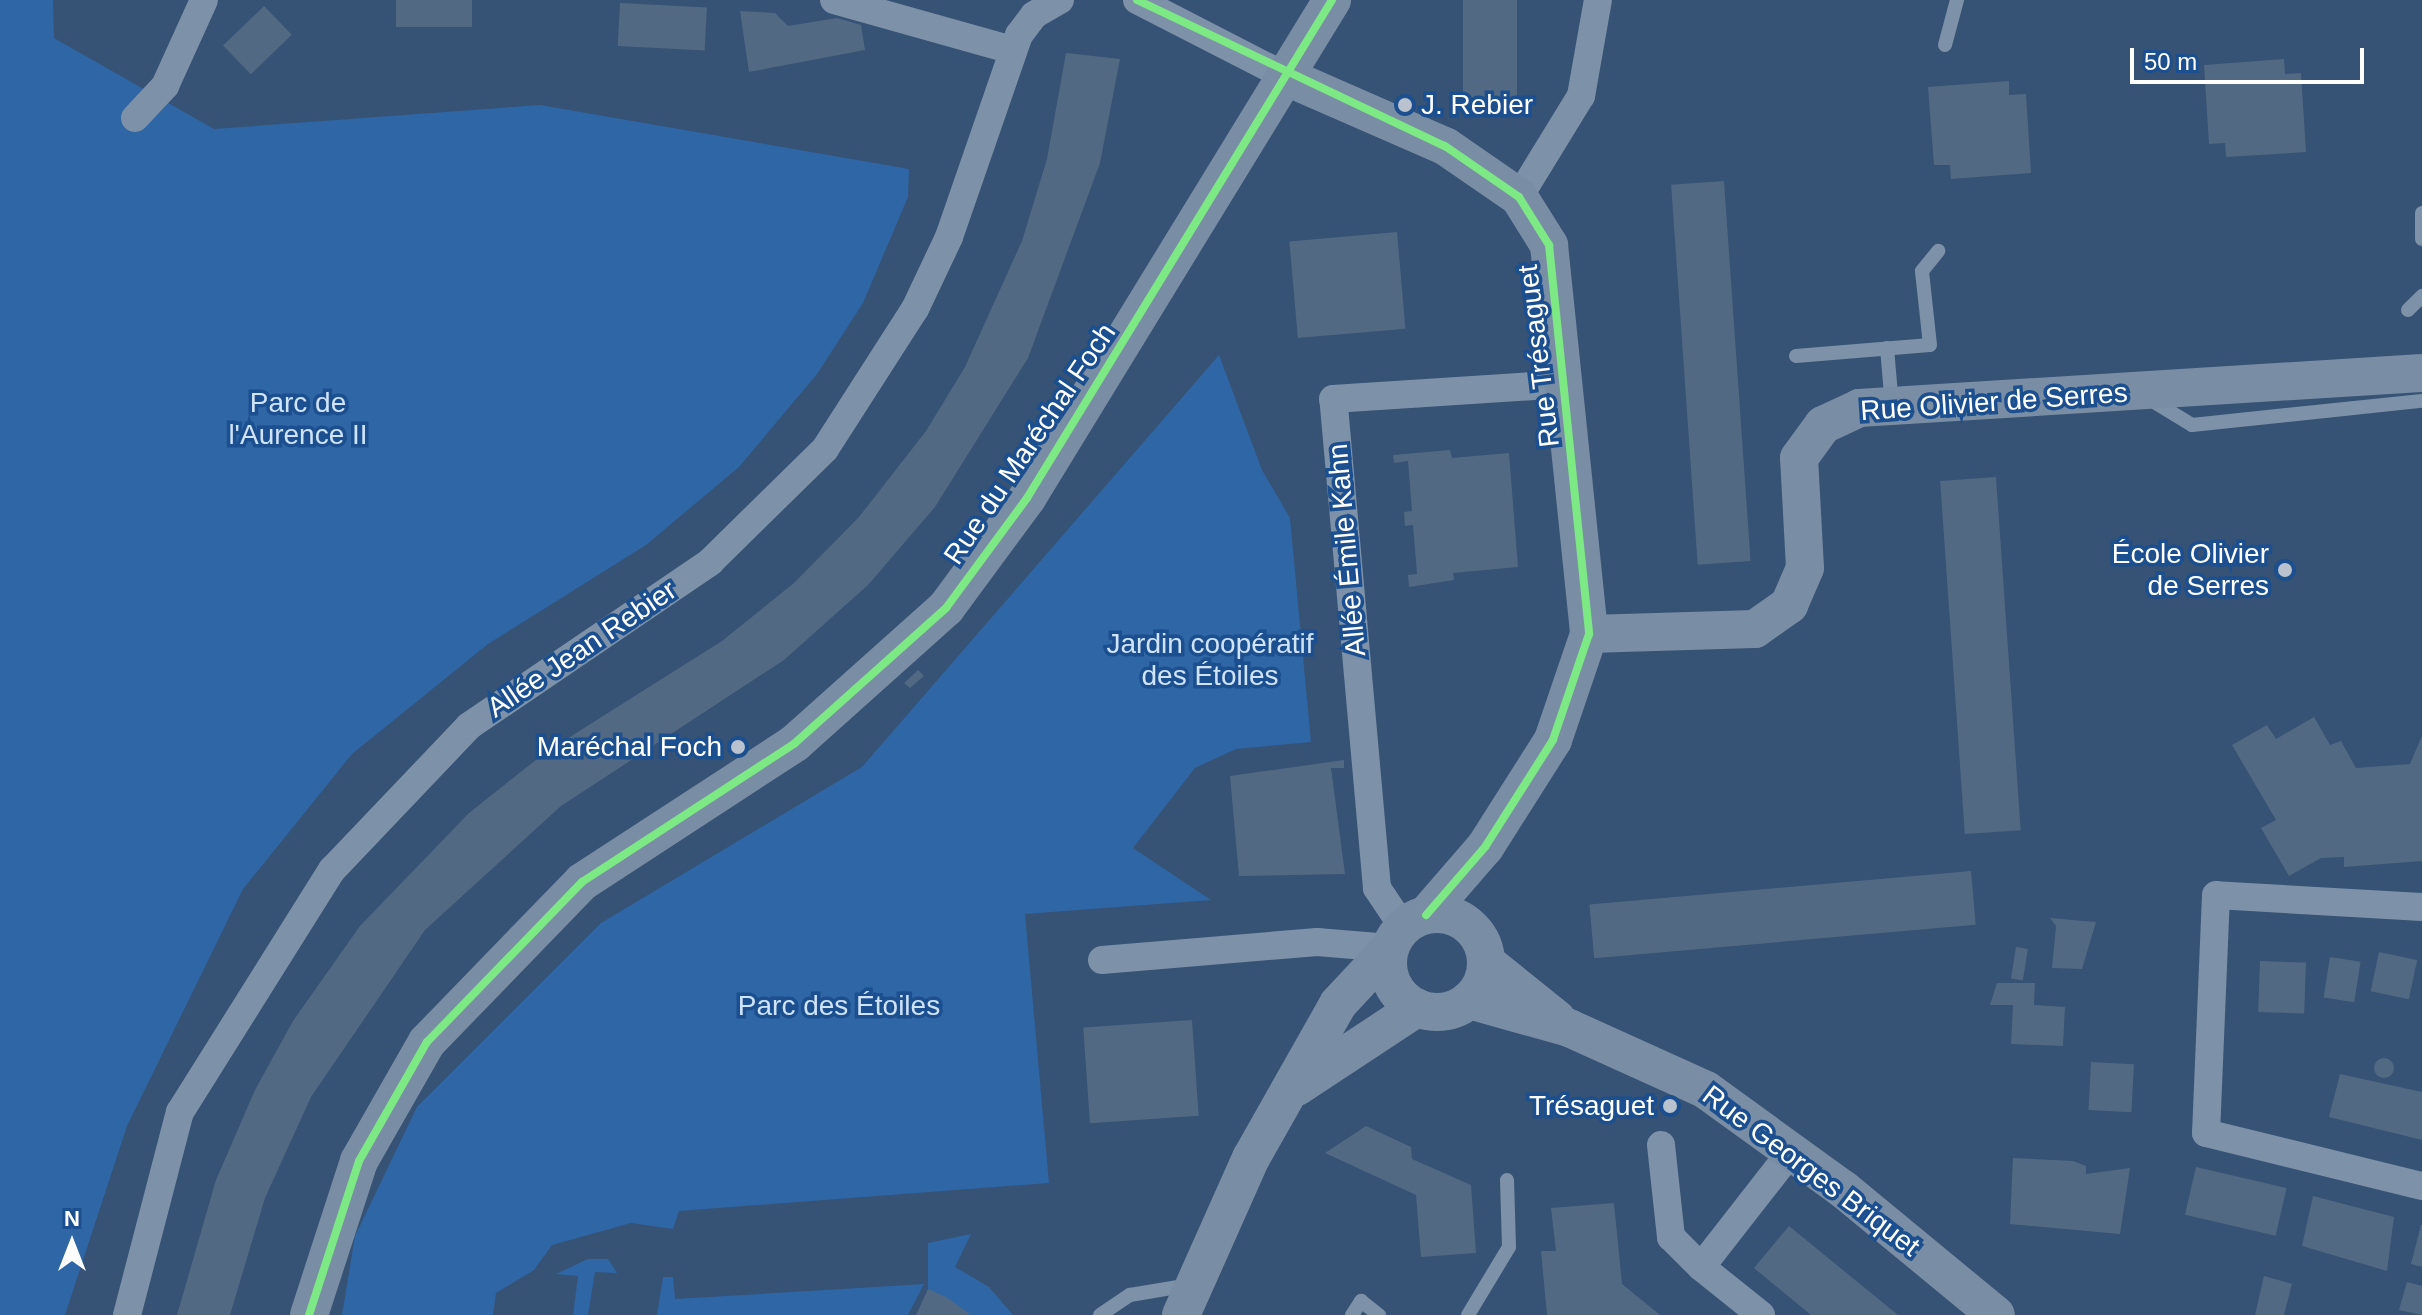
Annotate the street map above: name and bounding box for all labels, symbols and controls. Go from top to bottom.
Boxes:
scale bar [2134,32,2368,82]
text: 50 m [2144,48,2197,75]
place label: J. Rebier [1421,88,1533,122]
marker: J. Rebier [1396,96,1414,114]
street label: Rue Trésaguet [1511,263,1567,449]
street label: Rue du Maréchal Foch [937,317,1123,571]
street label: Rue Olivier de Serres [1859,376,2129,428]
park label: Parc de l'Aurence II [228,386,368,452]
street label: Allée Émile Kahn [1321,442,1373,658]
place label: École Olivier de Serres [2112,537,2269,603]
marker: École Olivier de Serres [2276,561,2294,579]
street label: Allée Jean Rebier [481,573,683,725]
park label: Jardin coopératif des Étoiles [1106,627,1314,693]
place label: Maréchal Foch [537,730,722,764]
marker: Maréchal Foch [729,738,747,756]
park label: Parc des Étoiles [738,989,940,1023]
street label: Rue Georges Briquet [1696,1078,1926,1264]
place label: Trésaguet [1529,1089,1654,1123]
marker: Trésaguet [1661,1097,1679,1115]
north arrow [32,1203,112,1283]
text: N [64,1206,80,1231]

